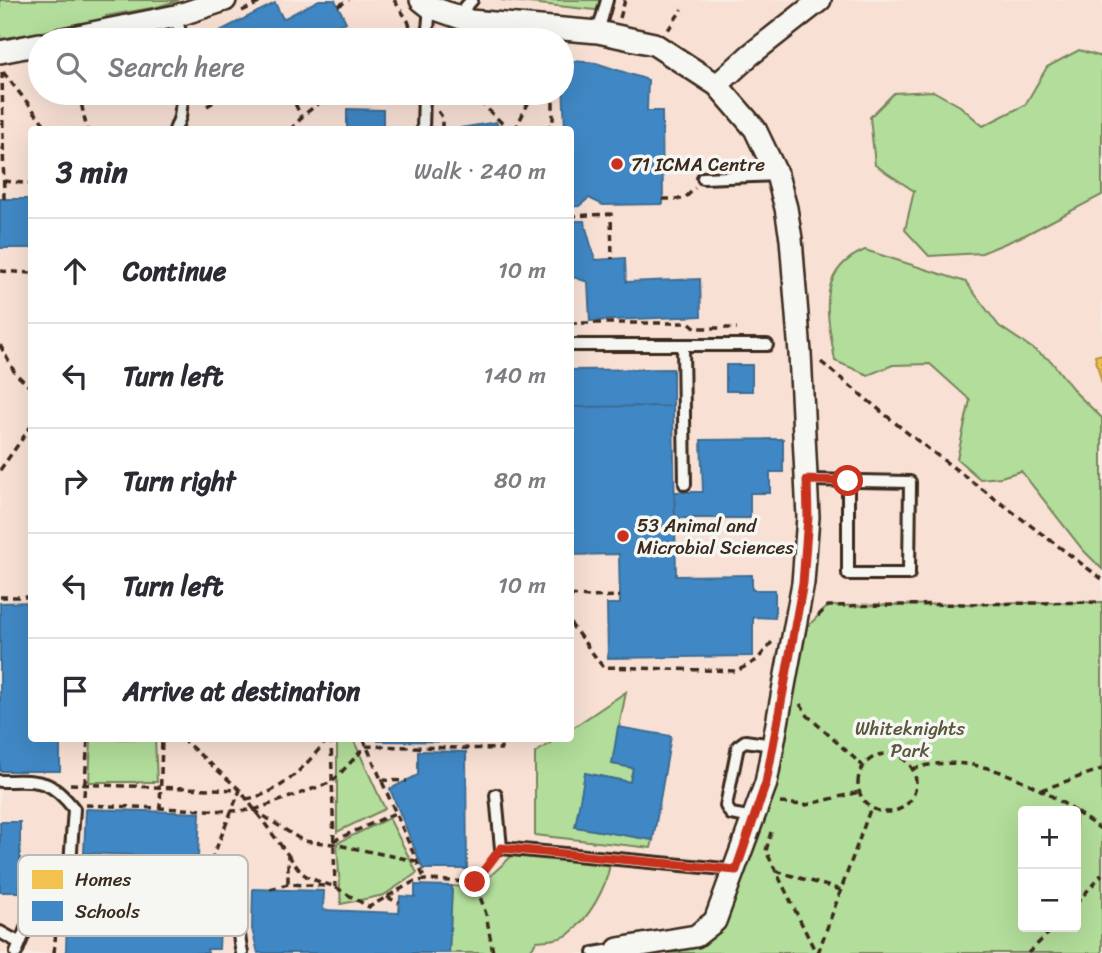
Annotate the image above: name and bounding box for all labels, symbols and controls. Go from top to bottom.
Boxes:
search box [28,28,574,105]
text: Search here [108,44,245,90]
icon: search [52,48,90,86]
text: 3 min [56,145,128,199]
place label: 71 ICMA Centre [631,148,765,181]
text: Walk · 240 m [414,151,546,192]
marker: 71 ICMA Centre [609,156,625,172]
text: Continue [123,248,226,294]
text: 10 m [498,250,546,291]
icon: ahead [56,252,94,290]
text: Turn left [123,353,223,399]
text: 140 m [484,355,546,396]
icon: left [56,357,94,395]
text: Turn right [123,458,236,504]
text: 80 m [494,460,546,501]
icon: right [56,462,94,500]
route start [832,465,863,496]
place label: 53 Animal and Microbial Sciences [637,509,794,564]
marker: 53 Animal and Microbial Sciences [615,528,631,544]
text: Turn left [123,563,223,609]
text: 10 m [498,565,546,606]
icon: left [56,567,94,605]
text: Arrive at destination [123,668,360,714]
icon: arrive [56,672,94,710]
park label: Whiteknights Park [855,712,965,767]
map controls [1018,806,1081,932]
button: + [1018,806,1081,869]
legend [18,855,248,936]
text: Homes [75,863,131,896]
route end [459,866,490,897]
button: − [1018,869,1081,932]
text: Schools [75,895,140,928]

